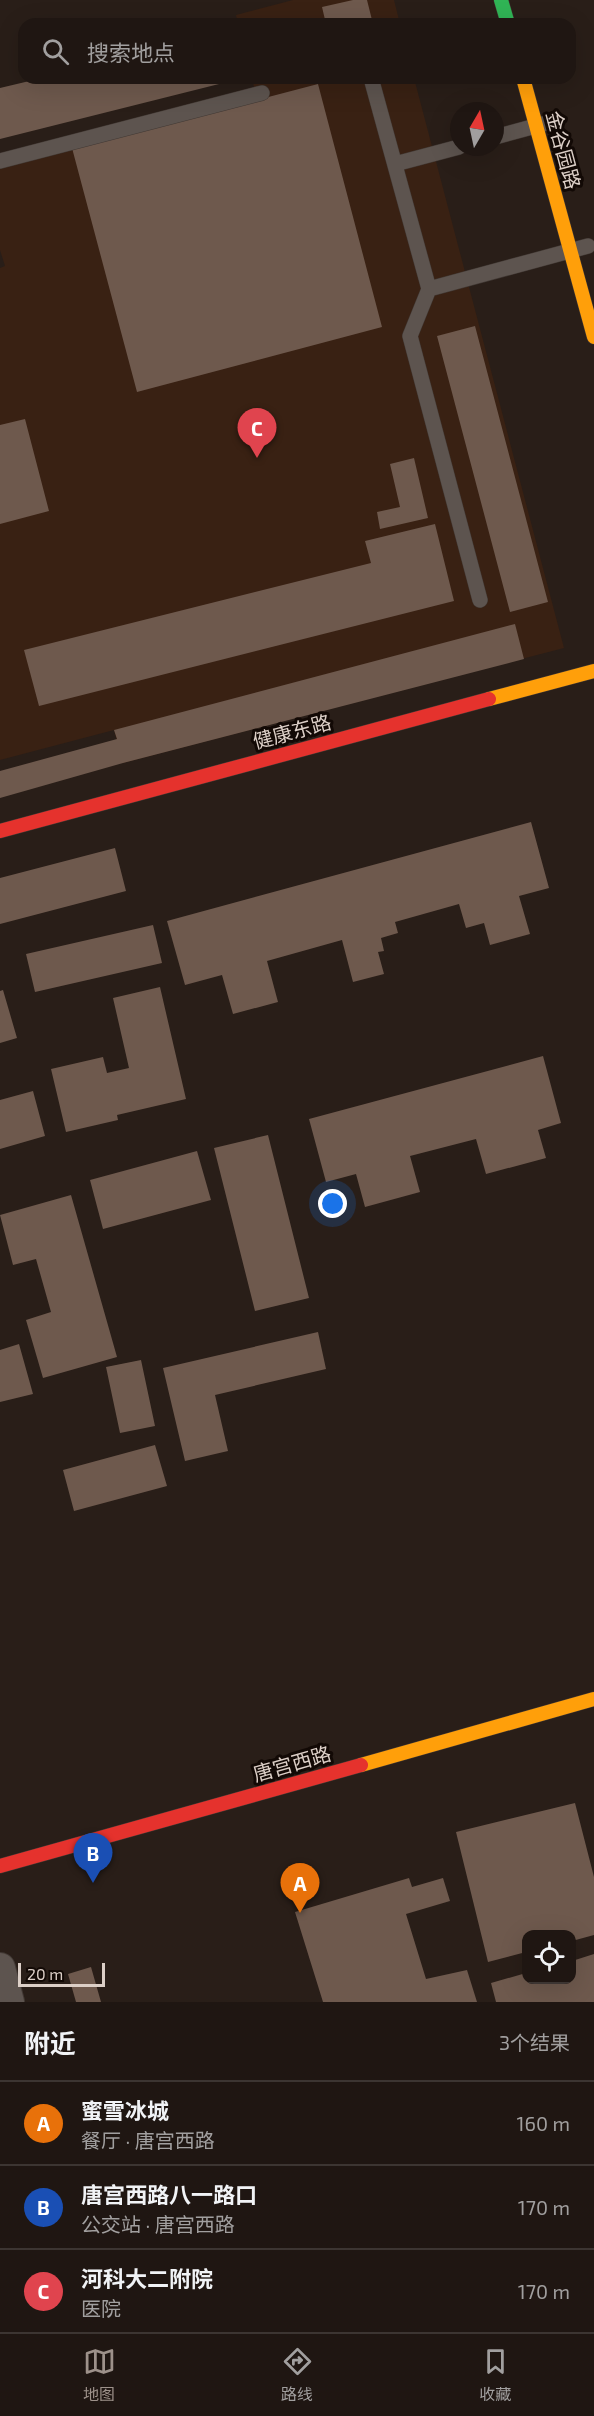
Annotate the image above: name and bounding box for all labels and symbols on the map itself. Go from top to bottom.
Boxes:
north arrow [450,102,504,156]
street label: 金谷园路 [542,108,586,191]
pin: C [238,408,276,458]
street label: 健康东路 [250,709,333,753]
your location [318,1189,347,1218]
street label: 唐宫西路 [250,1740,333,1786]
pin: B [74,1834,112,1883]
pin: A [280,1864,320,1913]
scale bar [18,1960,105,1988]

